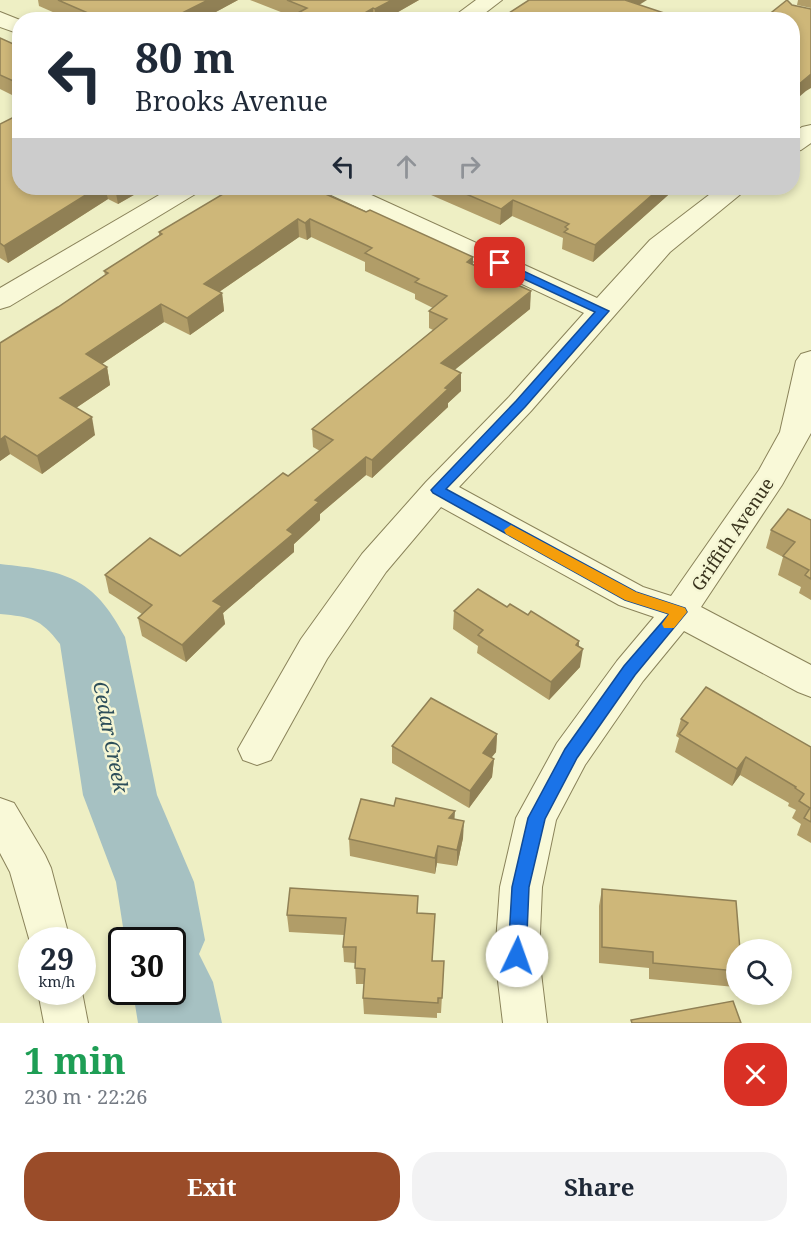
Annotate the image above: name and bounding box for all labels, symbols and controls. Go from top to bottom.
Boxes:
text: 80 m [135,28,235,85]
icon: left [36,36,114,114]
text: Brooks Avenue [135,82,328,119]
icon: left [327,150,360,183]
icon: ahead [390,150,423,183]
icon: right [453,150,486,183]
pin [474,237,525,288]
icon: arrive [483,246,516,279]
street label: Griffith Avenue [685,473,779,595]
water label: Cedar Creek [87,679,135,796]
position arrow [485,924,549,988]
speed limit sign: 30 [108,927,186,1005]
text: 29 [40,938,74,979]
map controls [726,939,792,1005]
button: search [726,939,792,1005]
text: km/h [39,971,75,991]
text: 1 min [24,1036,126,1085]
button: close [724,1043,787,1106]
text: 230 m · 22:26 [24,1083,147,1110]
button: Exit [24,1152,400,1221]
button: Share [412,1152,787,1221]

